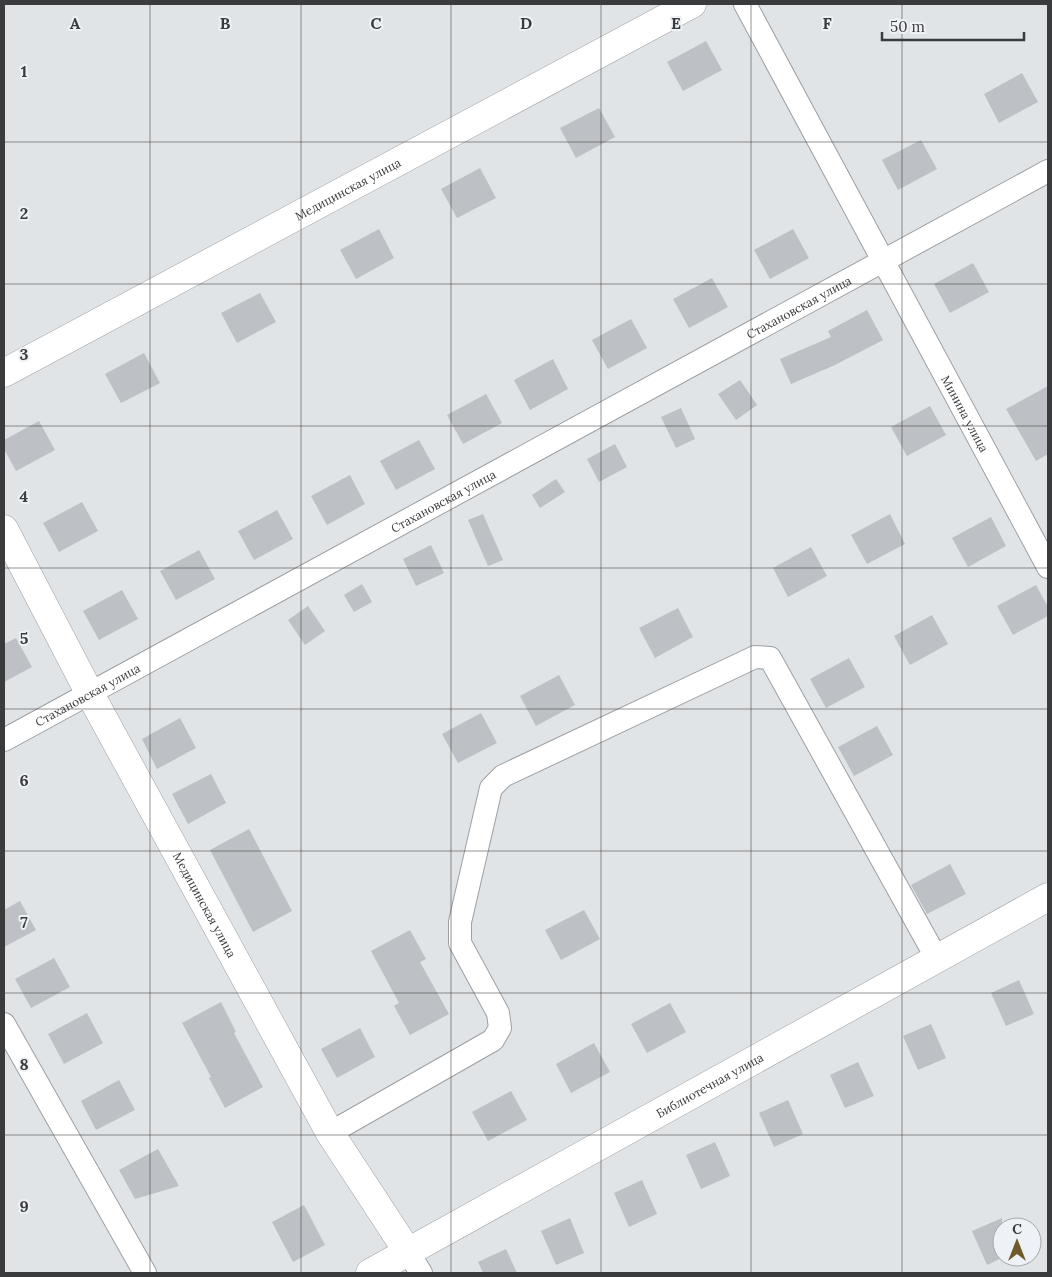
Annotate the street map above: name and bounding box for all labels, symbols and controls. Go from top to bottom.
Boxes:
scale bar [882,10,1024,42]
text: A [70,13,81,33]
text: B [220,13,231,33]
text: C [370,13,382,33]
text: D [520,13,532,33]
text: E [671,13,681,33]
text: F [822,13,832,33]
text: 50 m [890,17,925,36]
text: 1 [21,61,27,81]
street label: Медицинская улица [292,154,403,223]
text: 2 [20,203,28,223]
street label: Стахановская улица [744,272,854,342]
text: 3 [20,344,29,364]
street label: Минина улица [939,373,992,454]
street label: Стахановская улица [388,466,498,535]
text: 4 [20,486,29,506]
text: 5 [20,628,29,648]
street label: Стахановская улица [32,660,142,729]
text: 6 [19,770,29,790]
street label: Медицинская улица [170,849,240,960]
text: 7 [20,912,28,932]
street label: Библиотечная улица [653,1049,766,1121]
text: 8 [19,1054,29,1074]
text: 9 [19,1196,29,1216]
north arrow [992,1217,1042,1267]
text: С [1012,1220,1022,1238]

